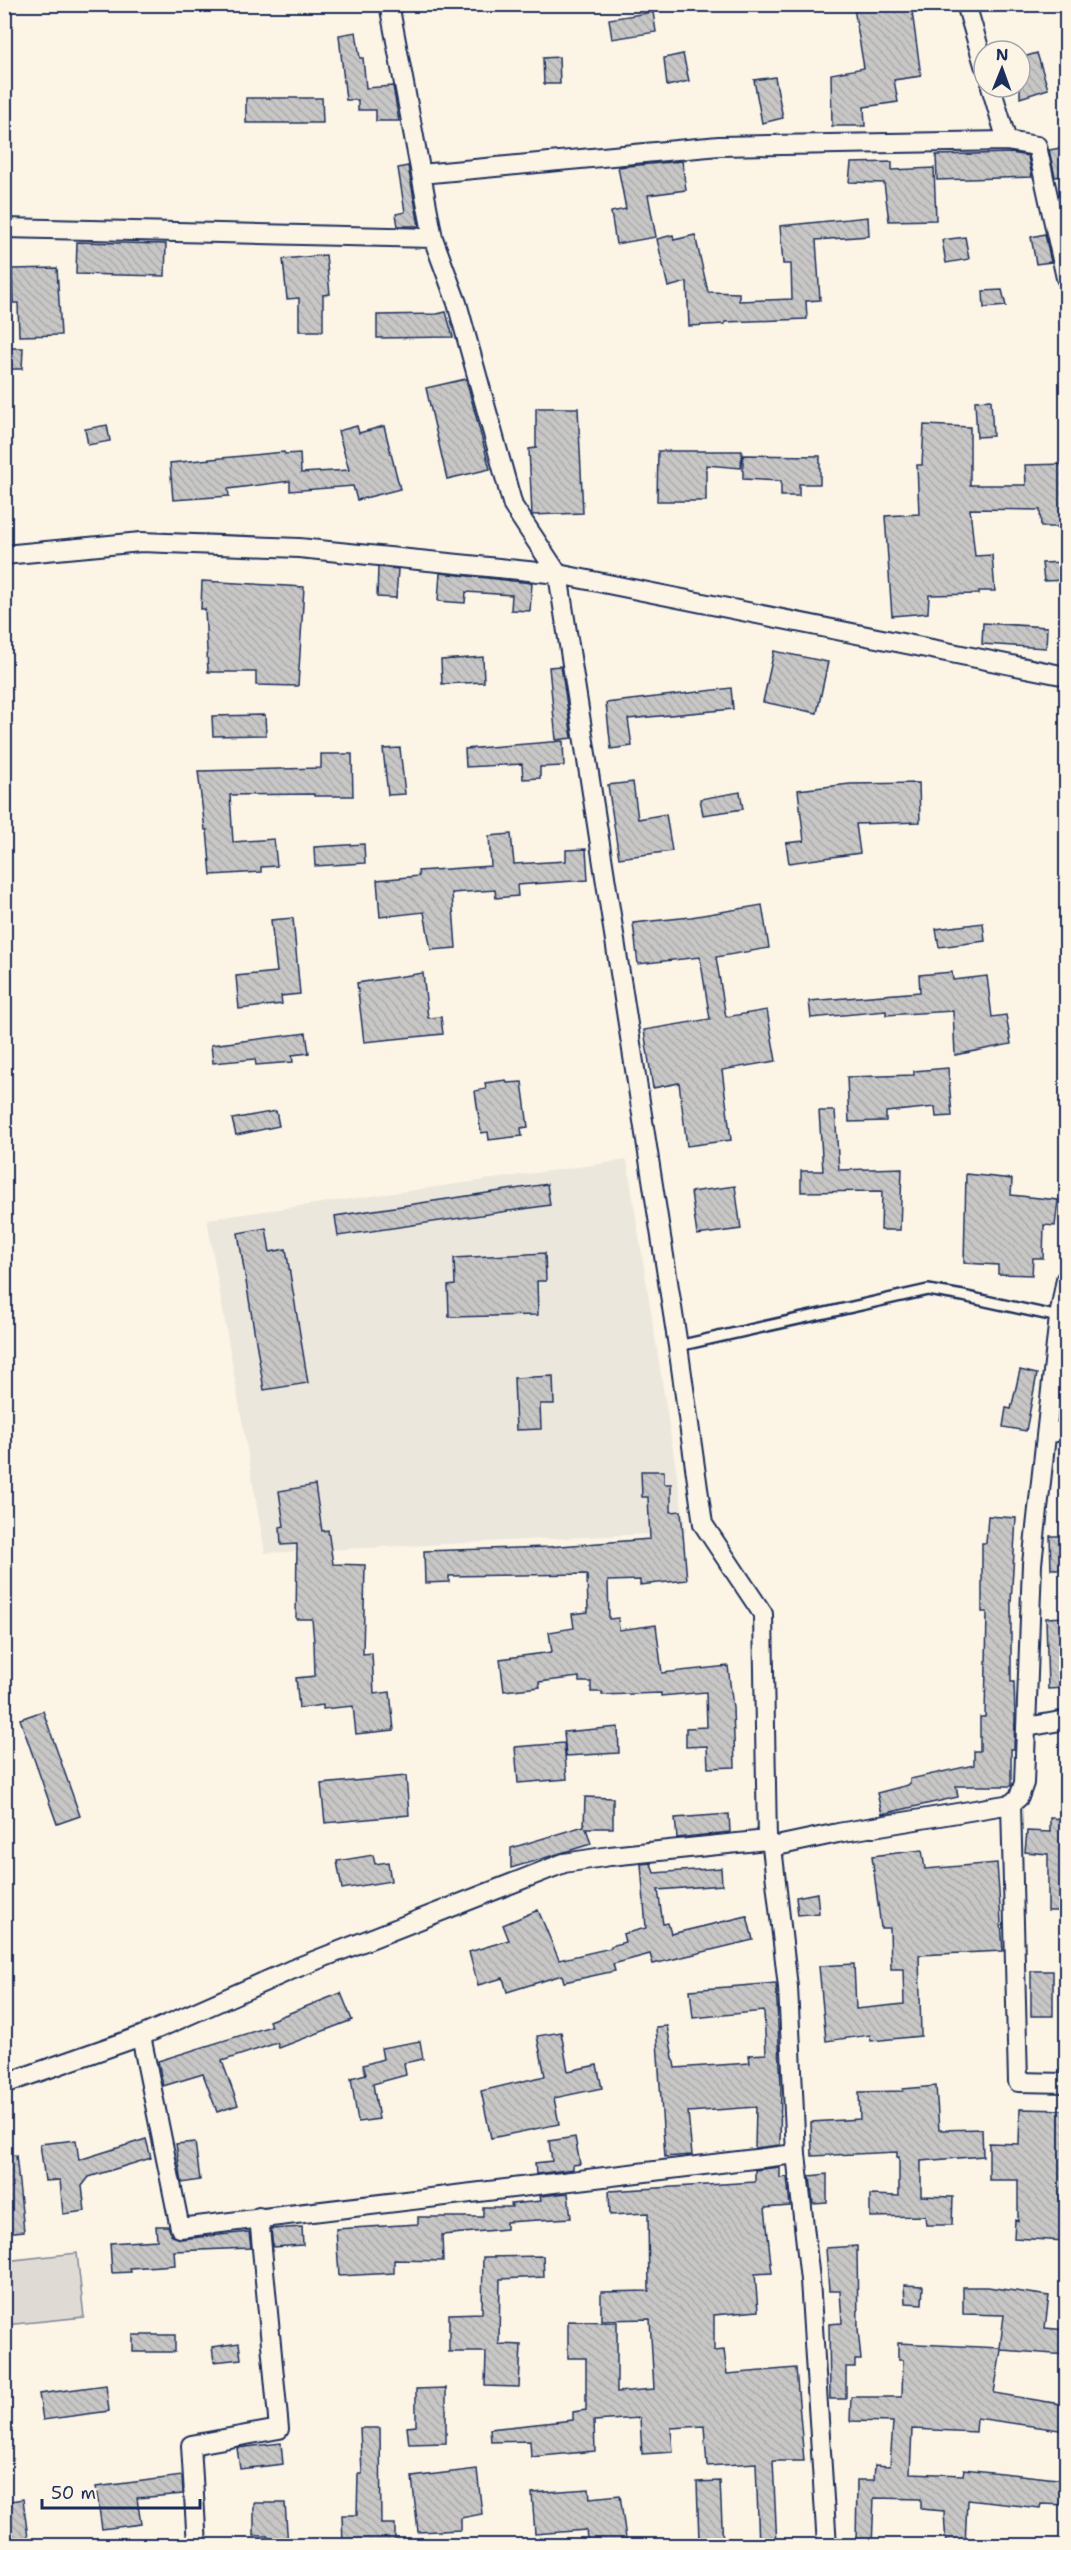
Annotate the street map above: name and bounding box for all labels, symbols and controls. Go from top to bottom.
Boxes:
north arrow [972,39,1032,99]
text: N [996,44,1009,65]
scale bar [42,2472,200,2510]
text: 50 m [51,2481,96,2505]

